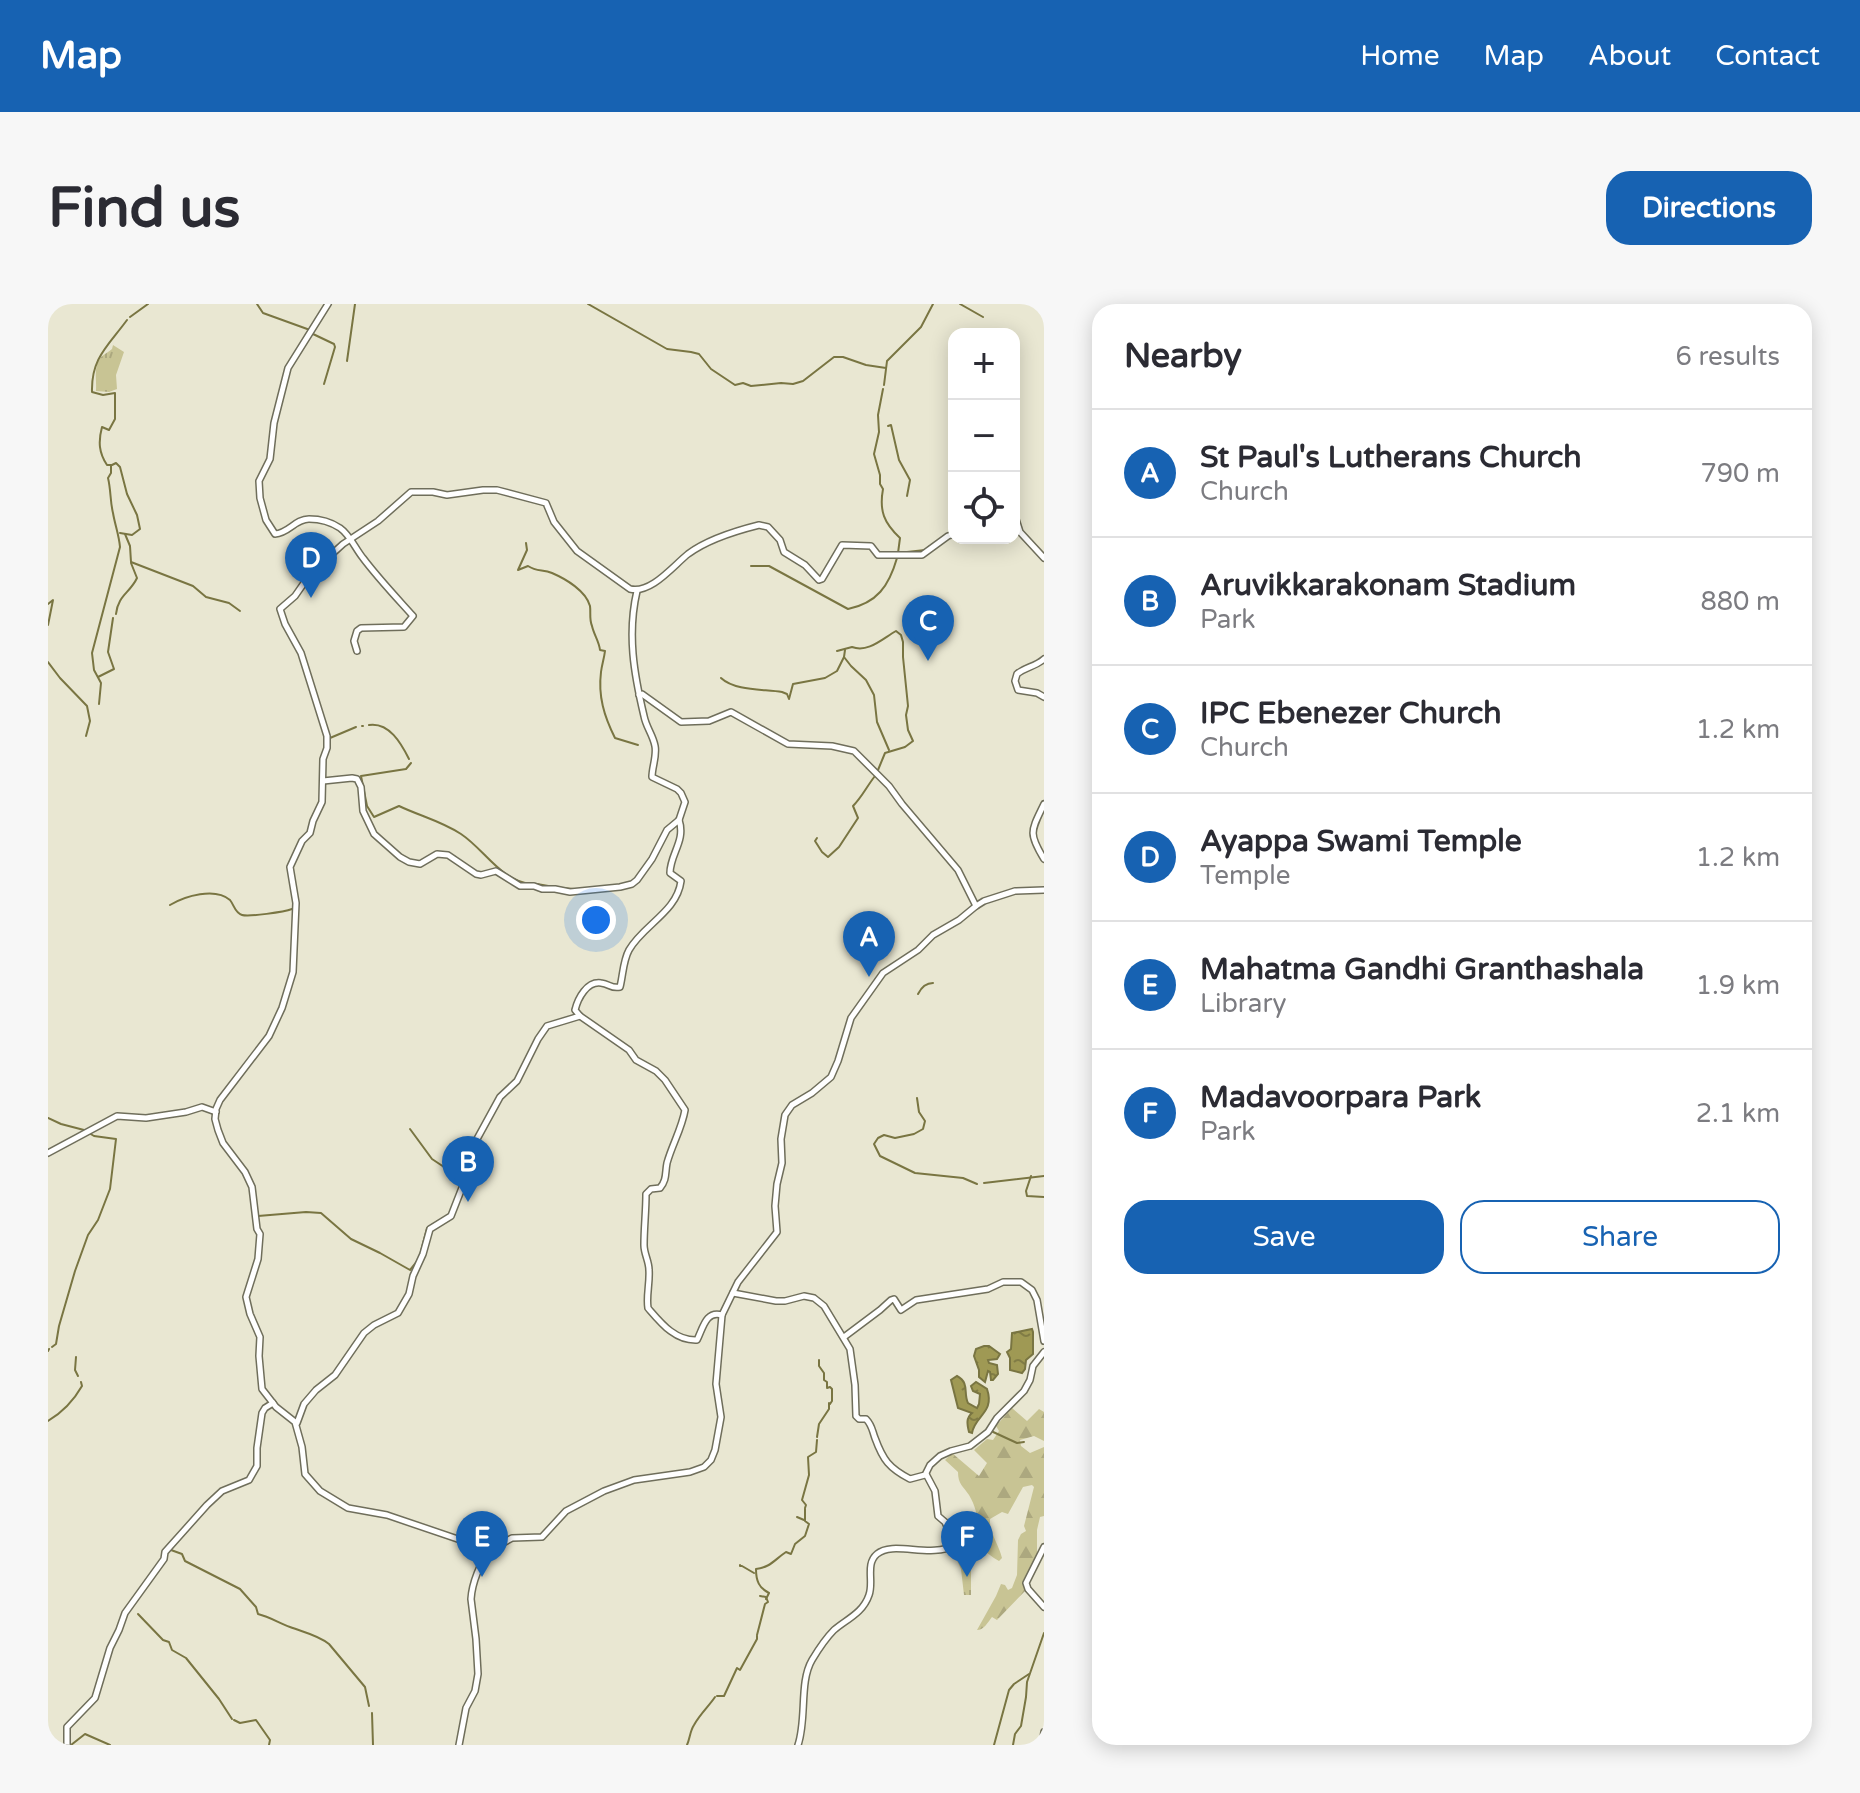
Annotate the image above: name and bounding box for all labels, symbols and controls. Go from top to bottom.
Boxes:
text: Map [40,33,122,79]
text: Home [1360,39,1440,73]
text: Map [1484,39,1544,73]
text: About [1588,39,1671,73]
text: Contact [1715,39,1820,73]
button: Directions [1606,171,1812,245]
text: Find us [48,175,240,242]
map controls [948,328,1020,544]
button: + [948,328,1020,400]
text: Nearby [1124,336,1242,377]
text: 6 results [1675,341,1780,372]
button: − [948,400,1020,472]
text: St Paul's Lutherans Church [1200,439,1581,476]
text: A [1140,458,1160,489]
text: 790 m [1700,458,1780,489]
button: locate [948,472,1020,544]
text: Church [1200,476,1289,507]
pin: D [285,532,337,598]
text: Aruvikkarakonam Stadium [1200,567,1576,604]
text: B [1141,586,1159,617]
text: 880 m [1700,586,1780,617]
pin: C [902,595,954,661]
text: Park [1200,604,1256,635]
text: IPC Ebenezer Church [1200,695,1501,732]
text: C [1141,714,1159,745]
text: 1.2 km [1696,714,1780,745]
text: Church [1200,732,1289,763]
text: Ayappa Swami Temple [1200,823,1522,860]
text: D [1140,842,1160,873]
text: 1.2 km [1696,842,1780,873]
text: Temple [1200,860,1290,891]
your location [576,900,616,940]
pin: A [843,911,895,977]
text: Mahatma Gandhi Granthashala [1200,951,1644,988]
text: E [1142,970,1158,1001]
text: 1.9 km [1696,970,1780,1001]
text: Library [1200,988,1286,1019]
text: Madavoorpara Park [1200,1079,1481,1116]
text: F [1142,1098,1158,1129]
text: 2.1 km [1696,1098,1780,1129]
text: Park [1200,1116,1256,1147]
pin: B [442,1136,494,1202]
button: Save [1124,1200,1444,1274]
button: Share [1460,1200,1780,1274]
pin: E [456,1511,508,1577]
pin: F [941,1511,993,1577]

